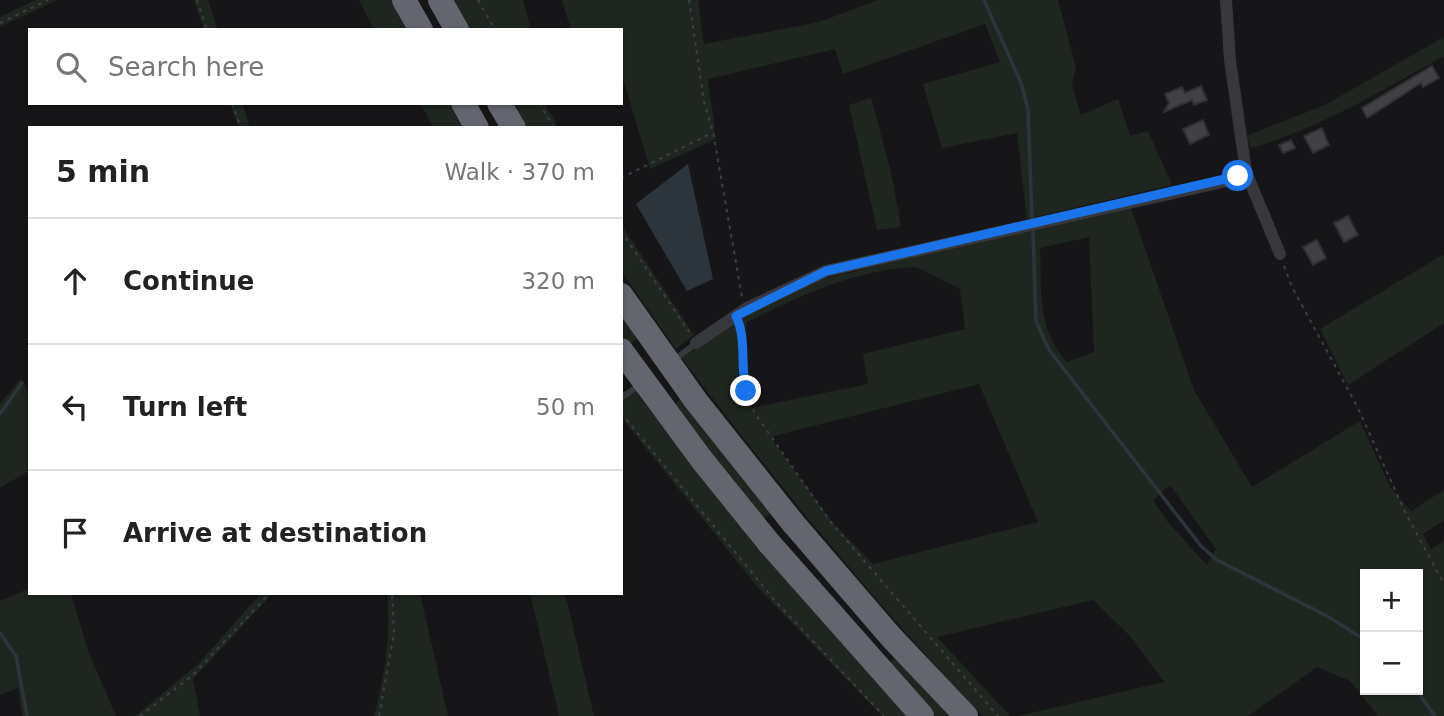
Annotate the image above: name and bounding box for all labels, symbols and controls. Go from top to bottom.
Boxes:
search box [28,28,623,105]
icon: search [52,48,90,86]
text: Search here [108,52,264,82]
text: 5 min [56,154,150,189]
text: Walk · 370 m [444,159,595,185]
route start [1222,160,1253,191]
icon: ahead [56,262,94,300]
text: Continue [123,266,254,296]
text: 320 m [521,268,595,294]
route end [730,375,761,406]
icon: left [56,388,94,426]
text: Turn left [123,392,247,422]
text: 50 m [536,394,595,420]
icon: arrive [56,514,94,552]
text: Arrive at destination [123,518,427,548]
map controls [1360,569,1423,695]
button: + [1360,569,1423,632]
button: − [1360,632,1423,695]

